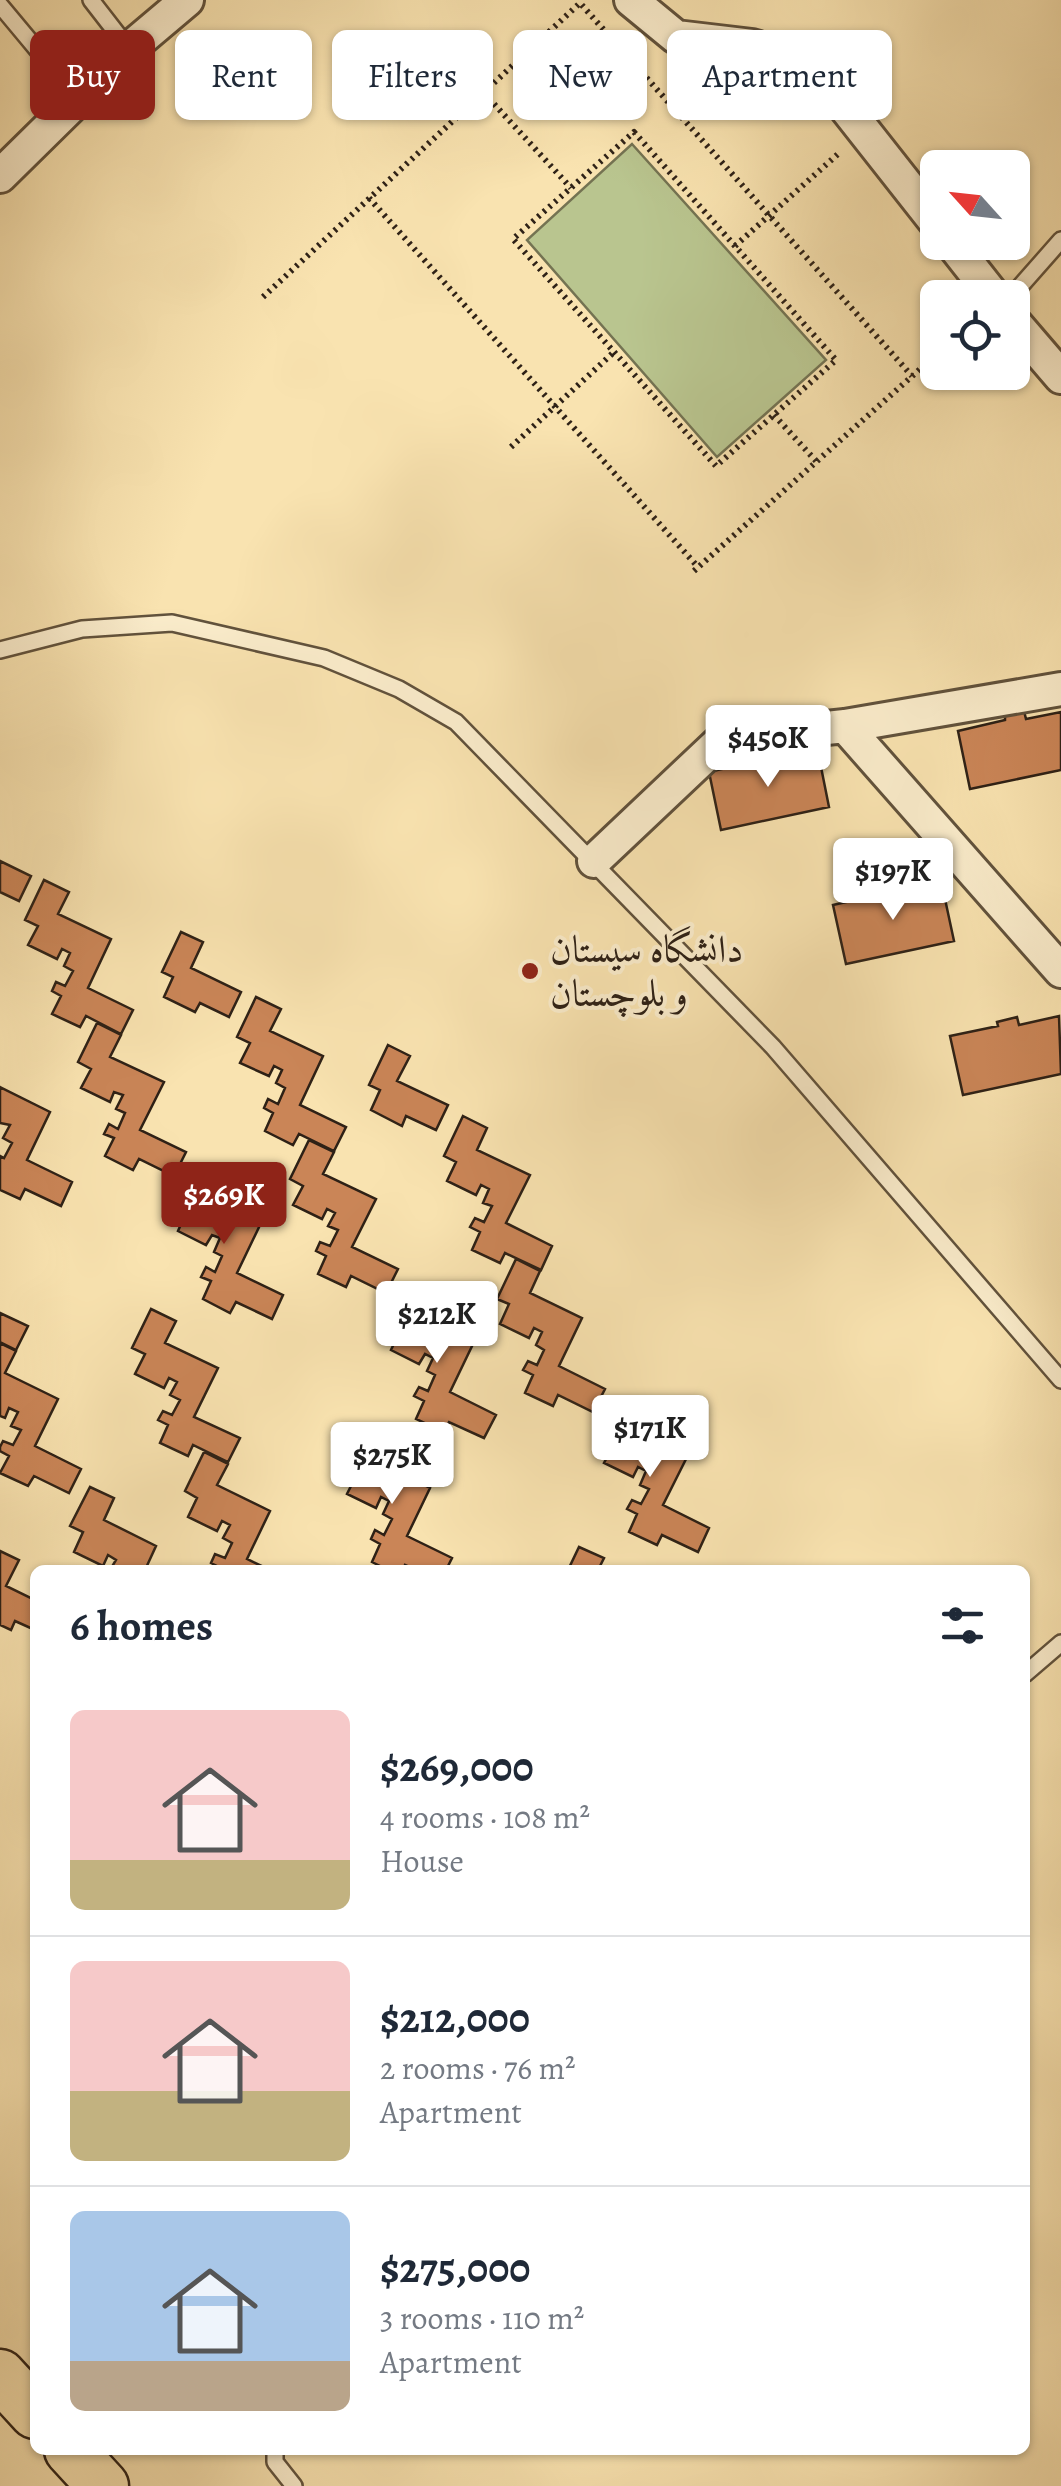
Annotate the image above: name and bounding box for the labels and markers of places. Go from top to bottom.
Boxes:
pin: $450K [698,705,838,790]
pin: $197K [823,838,963,923]
place label: دانشگاه سیستان و بلوچستان [550,923,743,1019]
marker: دانشگاه سیستان و بلوچستان [519,960,541,982]
pin: $269K [154,1162,294,1247]
pin: $212K [367,1281,507,1366]
pin: $171K [580,1395,720,1480]
pin: $275K [322,1422,462,1507]

